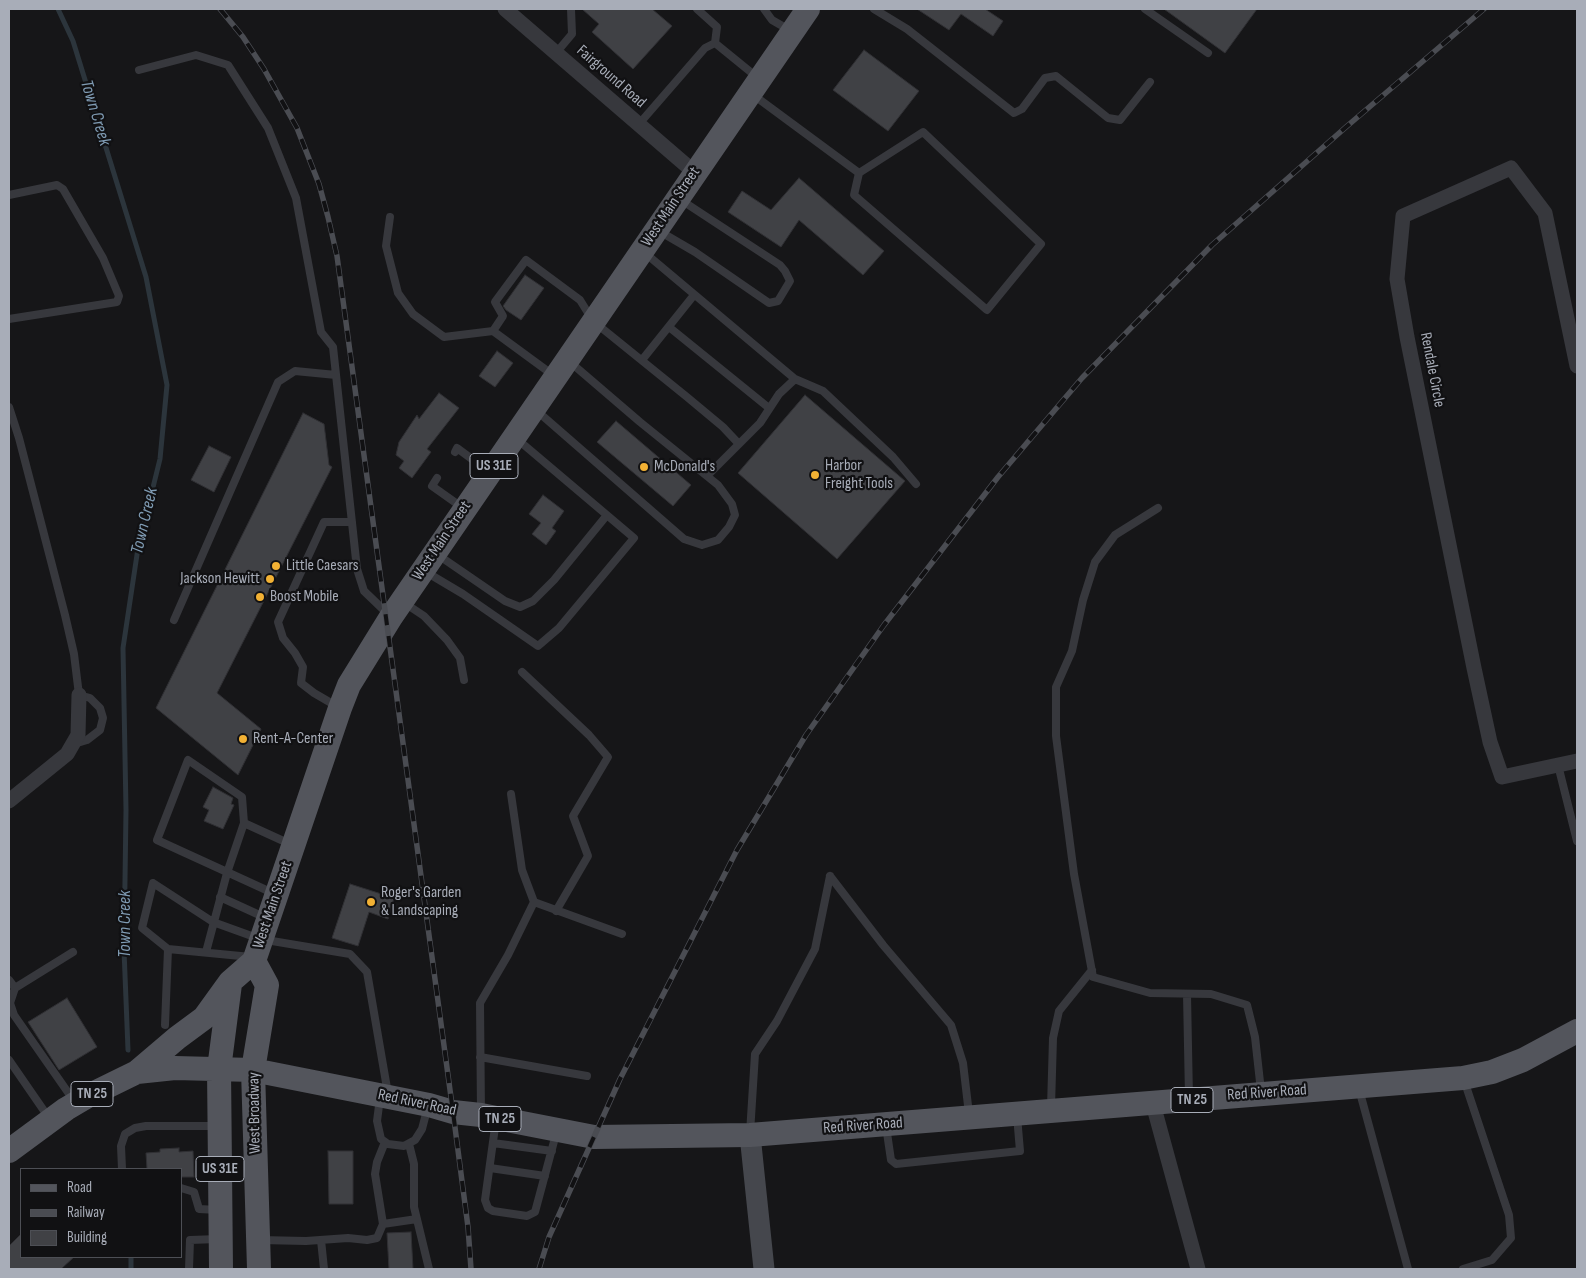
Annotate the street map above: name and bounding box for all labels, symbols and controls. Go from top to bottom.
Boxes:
street label: Fairground Road [572,42,650,112]
water label: Town Creek [75,78,115,148]
street label: West Main Street [637,164,705,250]
street label: Rendale Circle [1415,331,1449,409]
road number: US 31E [470,454,518,478]
place label: Harbor Freight Tools [825,456,893,494]
place label: McDonald's [654,457,715,477]
marker: McDonald's [638,461,650,473]
marker: Harbor Freight Tools [809,469,821,481]
water label: Town Creek [127,486,163,556]
street label: West Main Street [408,498,476,584]
place label: Little Caesars [286,556,359,576]
marker: Little Caesars [270,560,282,572]
place label: Jackson Hewitt [180,569,260,589]
marker: Jackson Hewitt [264,573,276,585]
place label: Boost Mobile [270,587,339,607]
marker: Boost Mobile [254,591,266,603]
place label: Rent-A-Center [253,729,333,749]
marker: Rent-A-Center [237,733,249,745]
street label: West Main Street [249,859,297,951]
place label: Roger's Garden & Landscaping [381,883,461,921]
water label: Town Creek [114,890,136,958]
marker: Roger's Garden & Landscaping [365,896,377,908]
street label: West Broadway [245,1072,265,1154]
street label: Red River Road [1227,1081,1307,1105]
road number: TN 25 [71,1082,113,1106]
street label: Red River Road [376,1085,458,1121]
road number: TN 25 [1171,1088,1213,1112]
road number: TN 25 [479,1106,521,1132]
street label: Red River Road [823,1114,903,1138]
road number: US 31E [196,1156,244,1182]
legend [20,1168,182,1258]
text: Road [67,1178,92,1197]
text: Railway [67,1203,105,1222]
text: Building [67,1228,107,1247]

